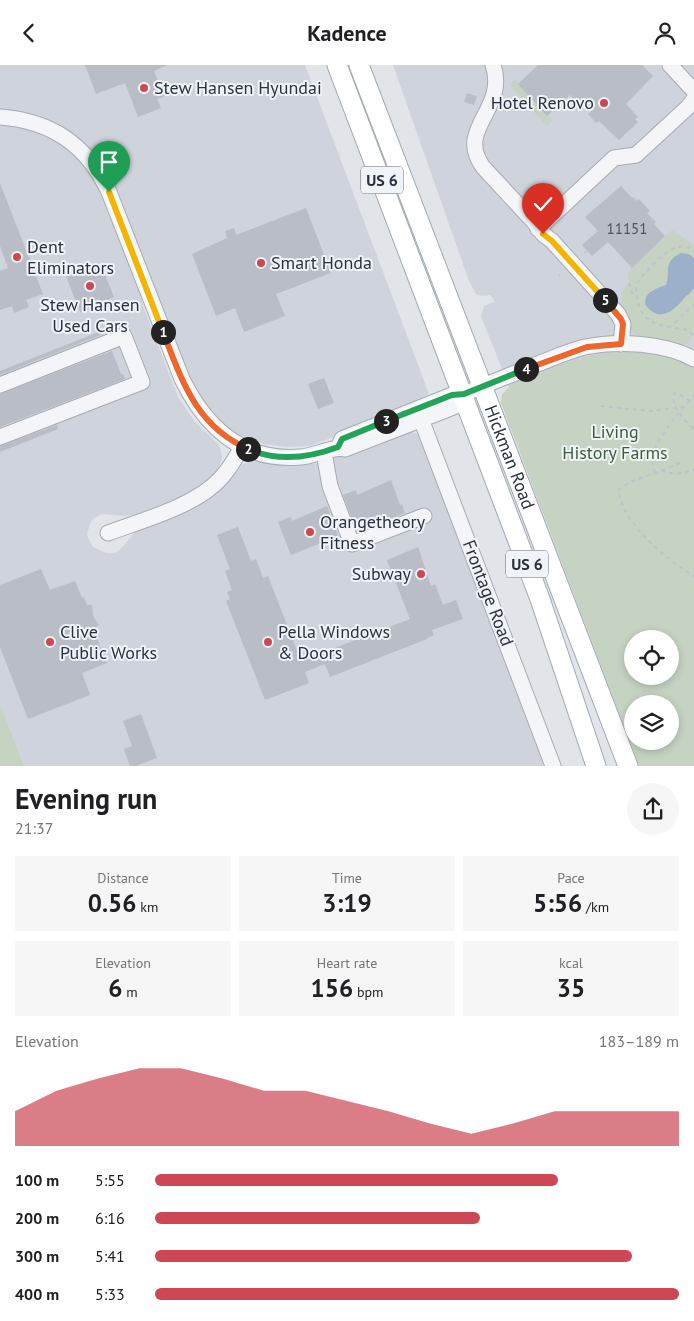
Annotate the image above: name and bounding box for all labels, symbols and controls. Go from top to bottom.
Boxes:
icon: back [15,19,43,47]
text: Kadence [307,19,387,47]
icon: person [651,19,679,47]
place label: Stew Hansen Hyundai [154,76,322,99]
marker: Stew Hansen Hyundai [138,82,150,94]
place label: Hotel Renovo [491,91,594,114]
marker: Hotel Renovo [598,97,610,109]
pin [88,141,130,192]
icon: arrive [95,148,123,176]
road number: US 6 [361,167,403,193]
pin [522,183,564,234]
icon: check [529,190,557,218]
house number: 11151 [607,219,647,238]
place label: Dent Eliminators [27,235,114,279]
marker: Dent Eliminators [11,251,23,263]
place label: Smart Honda [271,251,372,274]
marker: Smart Honda [255,257,267,269]
marker: Stew Hansen Used Cars [84,280,96,292]
pin: 5 [592,287,618,313]
text: 5 [602,291,609,309]
place label: Stew Hansen Used Cars [40,293,140,337]
pin: 1 [150,319,176,345]
text: 1 [160,323,167,341]
pin: 4 [514,357,538,381]
text: 4 [523,360,530,378]
street label: Hickman Road [479,401,540,512]
pin: 3 [374,409,398,433]
text: 3 [383,412,390,430]
park label: Living History Farms [562,420,668,464]
pin: 2 [236,437,260,461]
text: 2 [245,440,252,458]
place label: Orangetheory Fitness [320,510,426,554]
marker: Orangetheory Fitness [304,526,316,538]
street label: Frontage Road [458,537,519,649]
road number: US 6 [506,551,548,577]
place label: Subway [352,562,412,585]
marker: Subway [415,568,427,580]
place label: Clive Public Works [60,620,157,664]
place label: Pella Windows & Doors [278,620,390,664]
map controls [624,630,679,750]
button: locate [624,630,679,685]
marker: Clive Public Works [44,636,56,648]
marker: Pella Windows & Doors [262,636,274,648]
button: layers [624,695,679,750]
text: Evening run [15,780,157,817]
button: share [627,783,679,835]
text: 21:37 [15,818,53,838]
text: Distance [97,869,149,887]
text: Time [332,869,362,887]
text: Pace [557,869,585,887]
text: 0.56 [88,887,136,919]
text: 3:19 [322,887,372,919]
text: 5:56 [533,887,582,919]
text: km [136,898,158,916]
text: /km [582,898,609,916]
text: Elevation [95,954,151,972]
text: Heart rate [317,954,377,972]
text: kcal [559,954,583,972]
text: 6 [108,972,123,1004]
text: 156 [311,972,353,1004]
text: 35 [557,972,585,1004]
text: m [123,983,138,1001]
text: bpm [353,983,383,1001]
text: Elevation [15,1031,79,1051]
text: 183–189 m [599,1031,679,1051]
text: 100 m [15,1170,59,1190]
text: 5:55 [95,1170,125,1190]
text: 200 m [15,1208,59,1228]
text: 6:16 [95,1208,125,1228]
text: 300 m [15,1246,59,1266]
text: 5:41 [95,1246,125,1266]
text: 400 m [15,1284,59,1304]
text: 5:33 [95,1284,125,1304]

